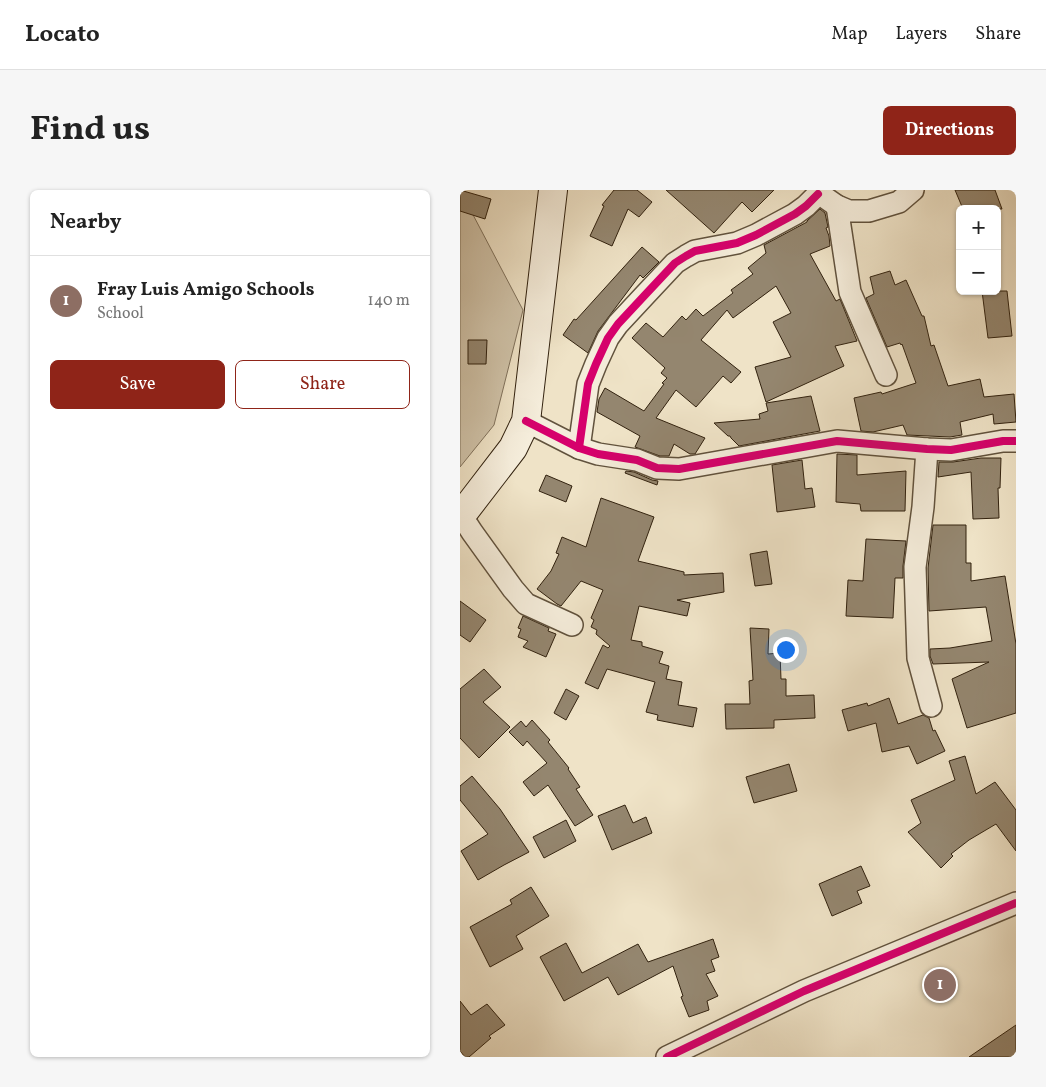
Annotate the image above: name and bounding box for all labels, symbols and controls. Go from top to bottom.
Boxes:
text: Locato [25,18,100,52]
text: Map [831,22,867,47]
text: Layers [895,22,947,47]
text: Share [975,22,1021,47]
text: Find us [30,106,150,154]
button: Directions [883,106,1016,155]
map controls [956,205,1001,295]
button: + [956,205,1001,250]
text: Nearby [50,208,121,237]
button: − [956,250,1001,295]
text: Fray Luis Amigo Schools [97,277,315,303]
text: 1 [63,290,69,312]
text: 140 m [368,290,410,312]
text: School [97,303,144,325]
button: Save [50,360,225,409]
button: Share [235,360,410,409]
your location [773,637,799,663]
pin: 1 [924,966,956,1004]

